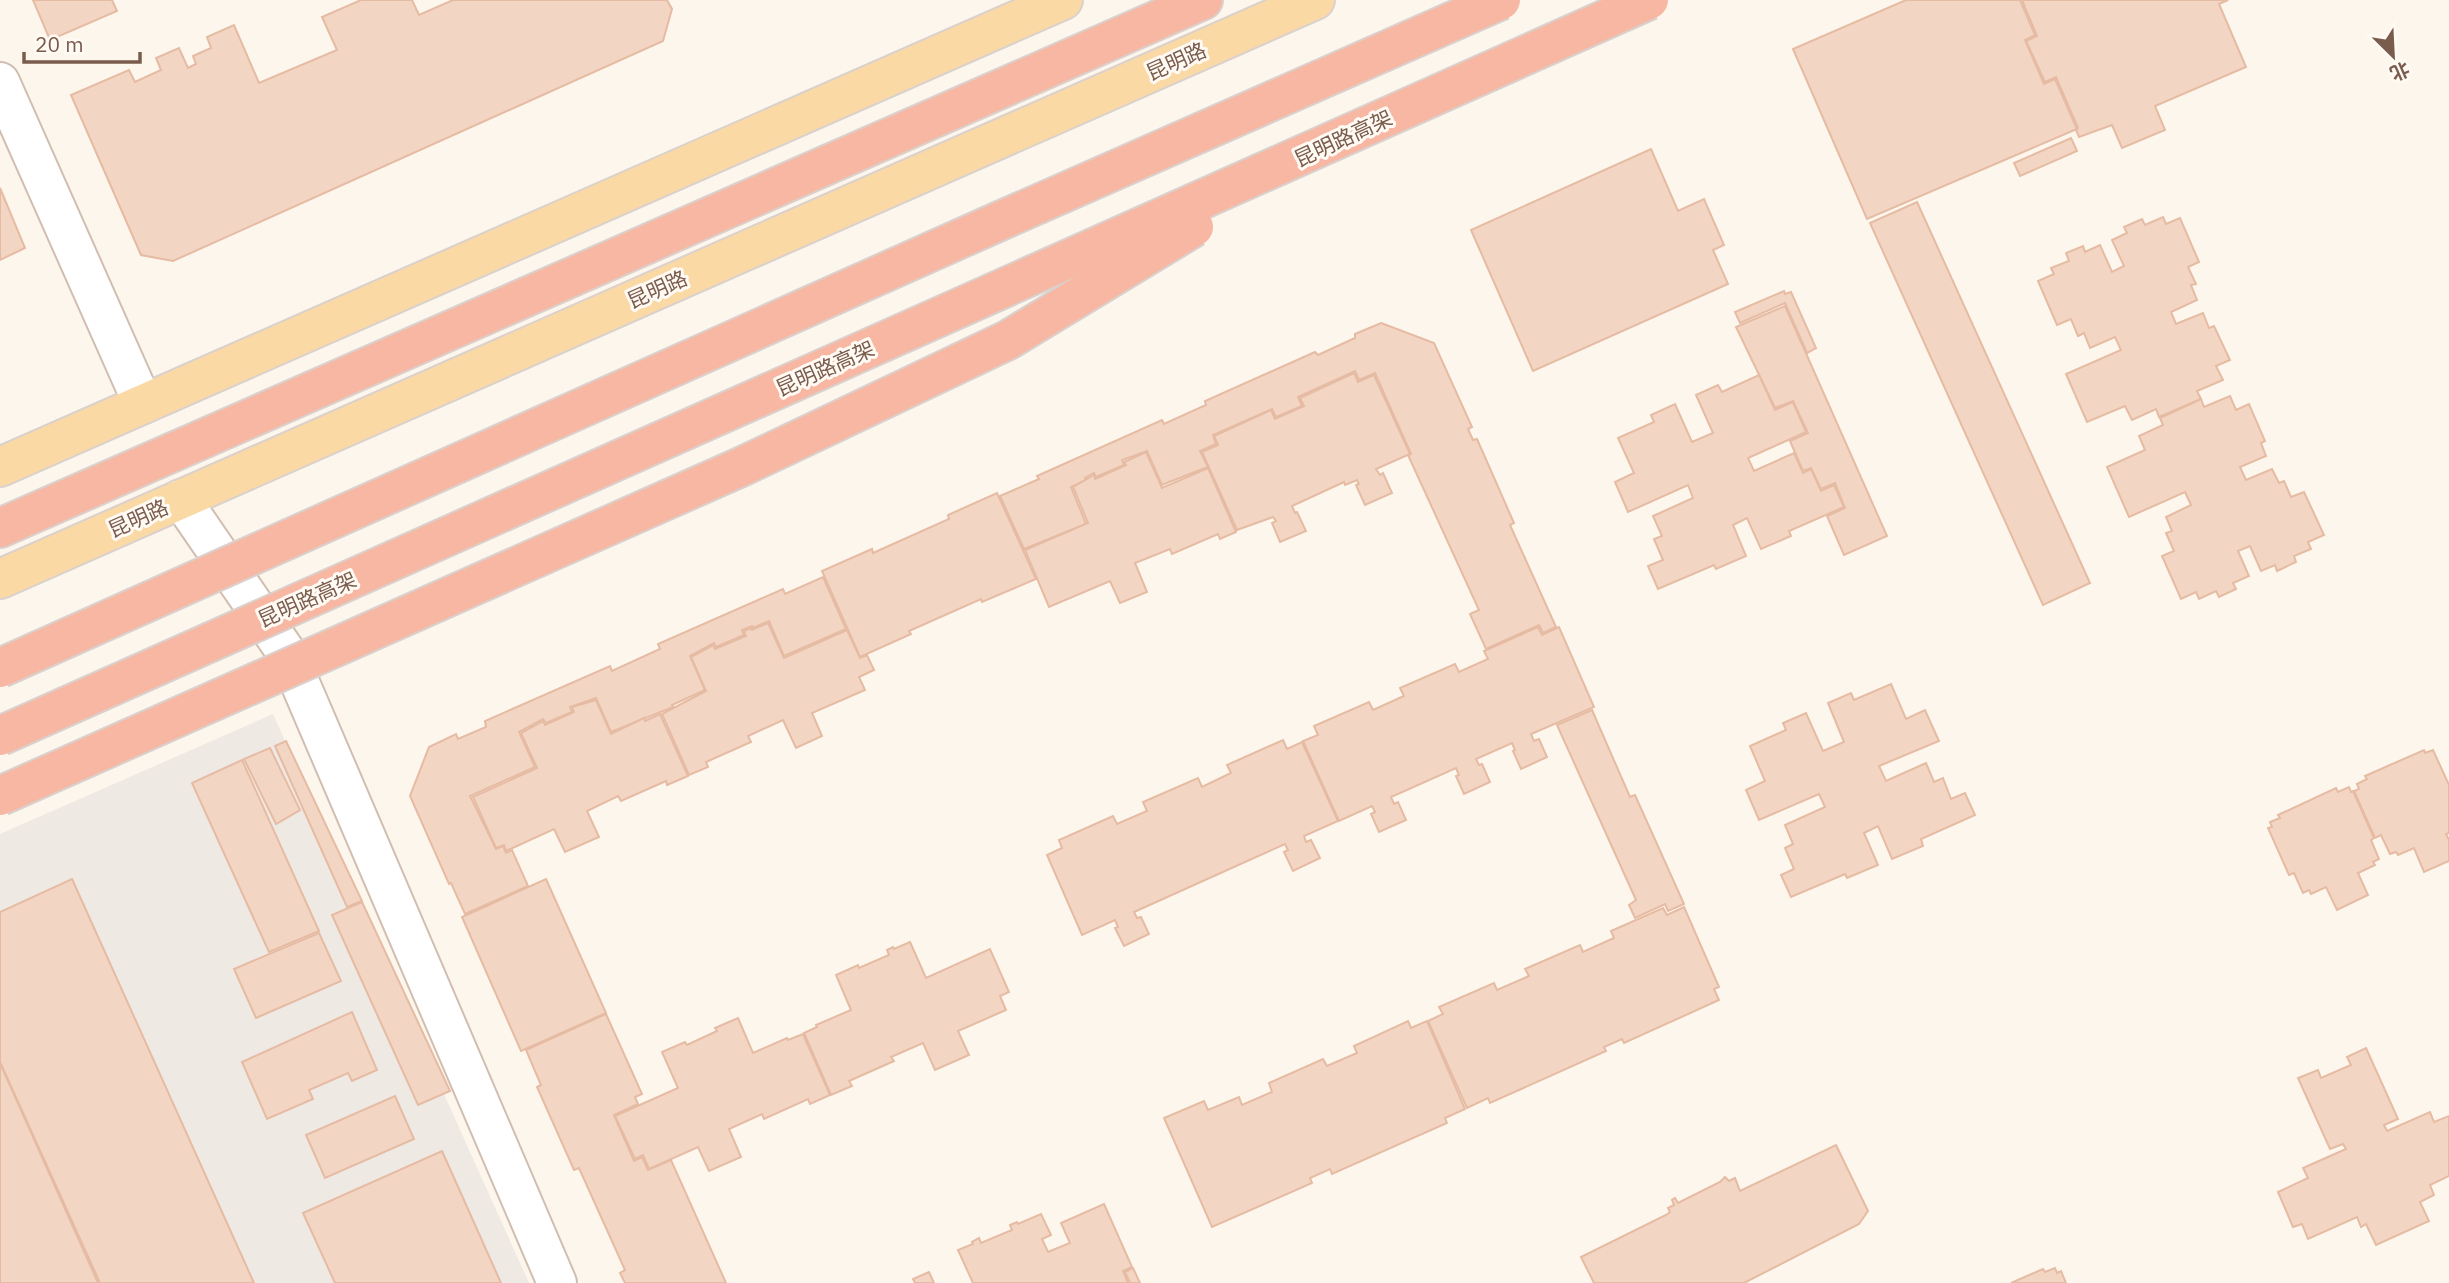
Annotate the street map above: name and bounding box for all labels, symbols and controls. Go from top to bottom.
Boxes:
scale bar [24,21,140,65]
north arrow [2358,21,2428,91]
text: 20 m [35,30,84,58]
street label: 昆明路 [1142,35,1210,87]
text: 北 [2386,57,2413,86]
street label: 昆明路高架 [1290,103,1396,173]
street label: 昆明路 [623,263,691,315]
street label: 昆明路高架 [771,334,879,402]
street label: 昆明路 [104,492,172,544]
street label: 昆明路高架 [253,565,361,633]

